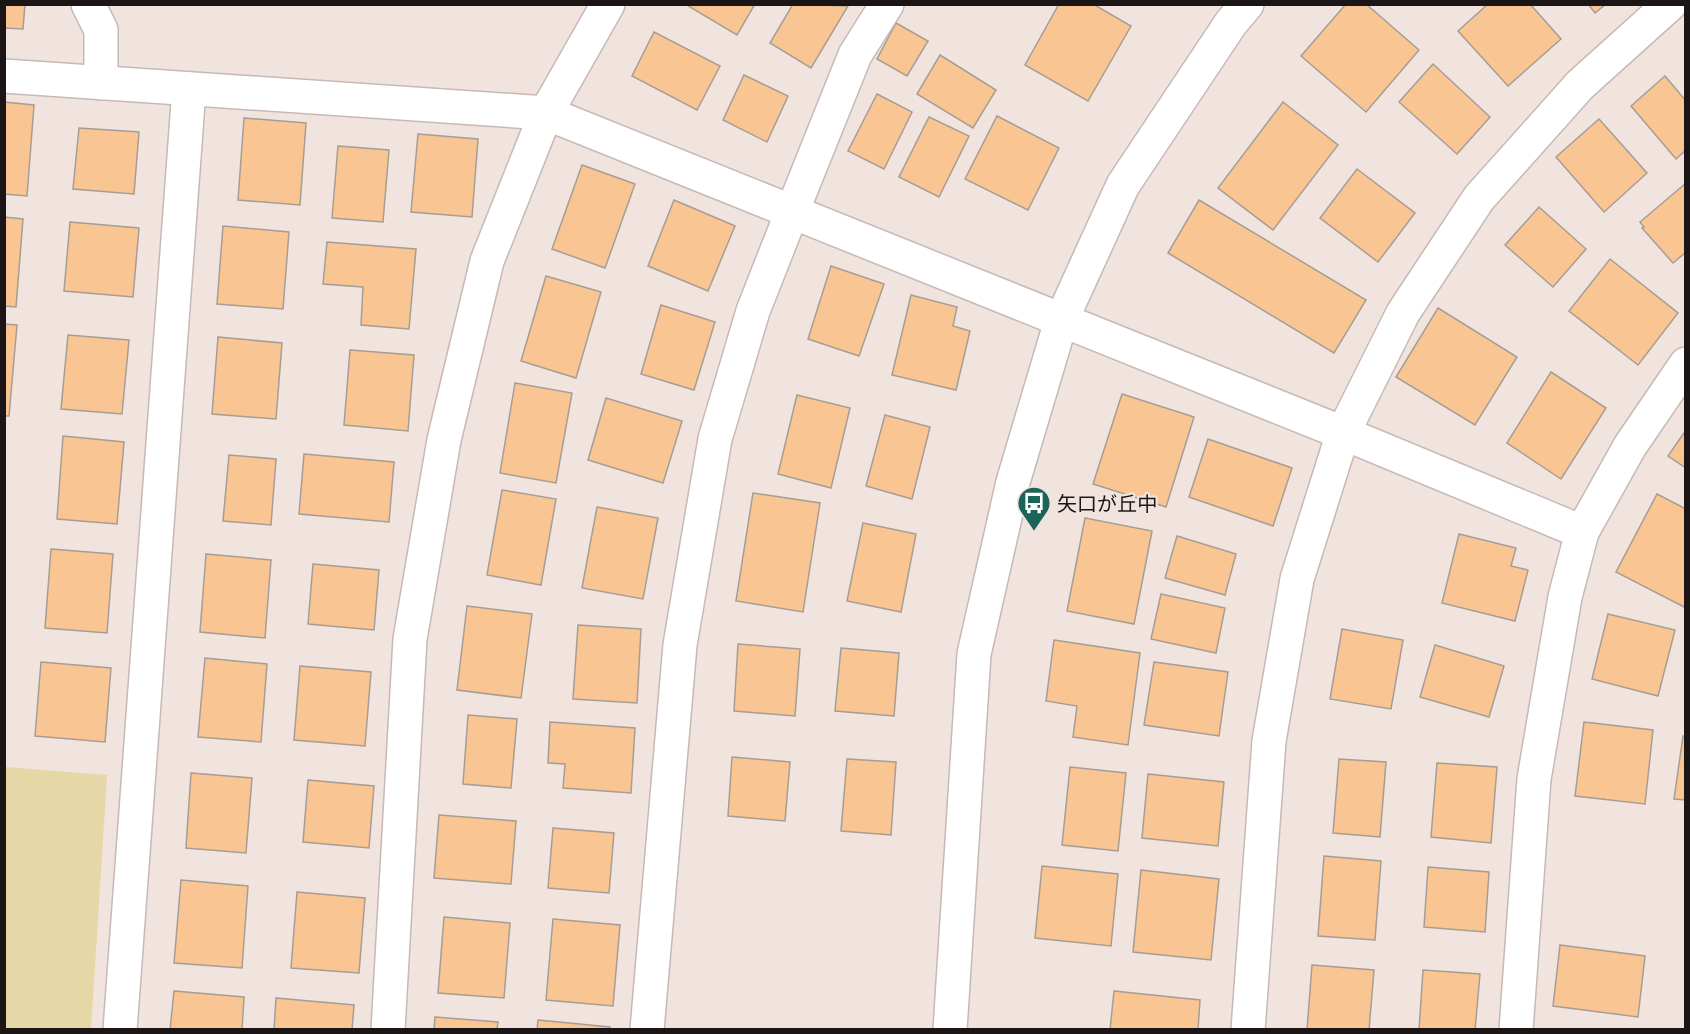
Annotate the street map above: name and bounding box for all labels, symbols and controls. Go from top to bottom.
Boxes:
bus stop icon: 矢口が丘中 [1016,485,1052,532]
place label: 矢口が丘中 [1057,490,1157,517]

